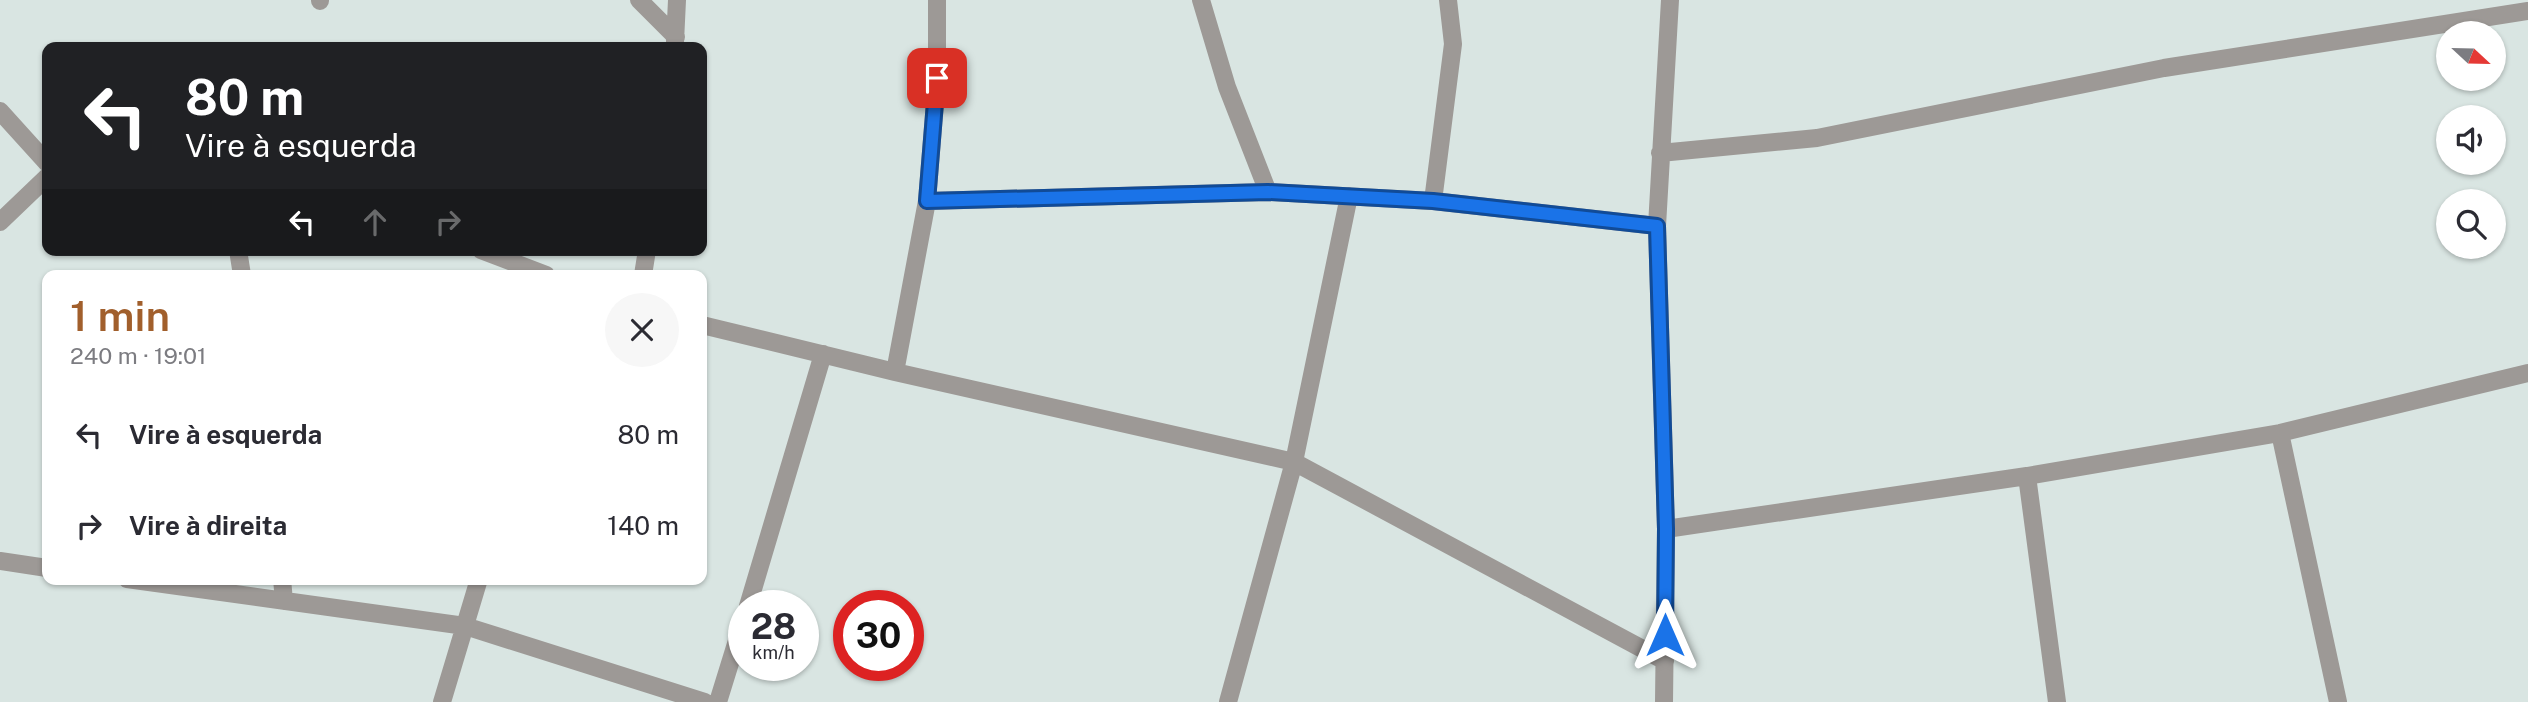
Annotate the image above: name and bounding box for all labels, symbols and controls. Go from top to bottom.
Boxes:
north arrow [2436,21,2506,91]
map controls [2436,21,2506,259]
pin [907,48,967,108]
icon: arrive [918,59,956,97]
text: 80 m [185,68,304,126]
icon: left [70,70,161,161]
button: sound [2436,105,2506,175]
text: Vire à esquerda [185,127,417,164]
button: search [2436,189,2506,259]
icon: left [283,203,321,241]
icon: ahead [356,203,394,241]
icon: right [429,203,467,241]
text: 1 min [70,291,170,340]
button: close [605,293,679,367]
text: 240 m · 19:01 [70,342,206,369]
icon: left [70,416,108,454]
text: Vire à esquerda [129,419,322,450]
text: 80 m [618,419,679,450]
icon: right [70,507,108,545]
text: Vire à direita [129,510,287,541]
text: 140 m [607,510,679,541]
speed limit sign: 30 [833,590,924,681]
position arrow [1628,598,1702,672]
text: 28 [751,606,796,647]
text: km/h [752,642,795,663]

